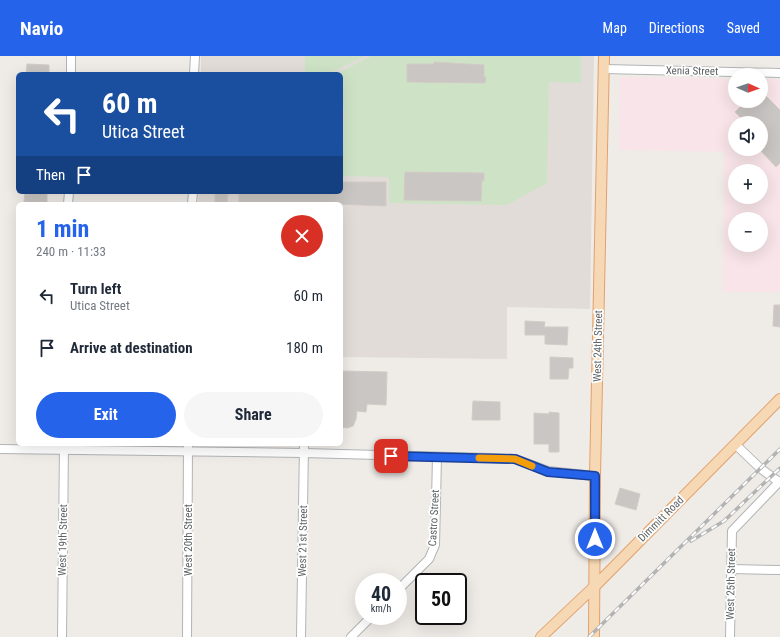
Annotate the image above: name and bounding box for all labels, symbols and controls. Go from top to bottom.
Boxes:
text: Navio [20,17,63,40]
text: Map [603,20,627,36]
text: Directions [649,20,705,36]
text: Saved [727,20,760,36]
street label: Xenia Street [666,64,718,78]
north arrow [728,68,768,108]
map controls [728,68,768,252]
text: 60 m [102,87,158,120]
icon: left [36,88,88,140]
button: sound [728,116,768,156]
text: Utica Street [102,121,185,142]
icon: arrive [73,164,95,186]
button: + [728,164,768,204]
text: Then [36,166,65,184]
button: − [728,212,768,252]
text: 1 min [36,215,89,243]
button: close [281,215,323,257]
text: 240 m · 11:33 [36,244,106,259]
text: Turn left [70,280,121,298]
icon: left [36,285,58,307]
text: 60 m [293,287,323,305]
text: Utica Street [70,298,130,313]
street label: West 24th Street [591,310,605,382]
icon: arrive [36,337,58,359]
text: Arrive at destination [70,339,193,357]
text: 180 m [286,339,323,357]
button: Exit [36,392,176,438]
button: Share [184,392,323,438]
pin [374,439,408,473]
icon: arrive [380,445,402,467]
street label: Castro Street [426,489,442,547]
street label: Dimmitt Road [636,494,686,544]
street label: West 19th Street [56,504,70,576]
street label: West 20th Street [182,504,195,576]
street label: West 21st Street [296,505,310,577]
position arrow [574,518,616,560]
street label: West 25th Street [724,548,738,620]
speed limit sign: 50 [415,573,467,625]
text: 40 [371,582,391,606]
text: km/h [371,603,391,614]

